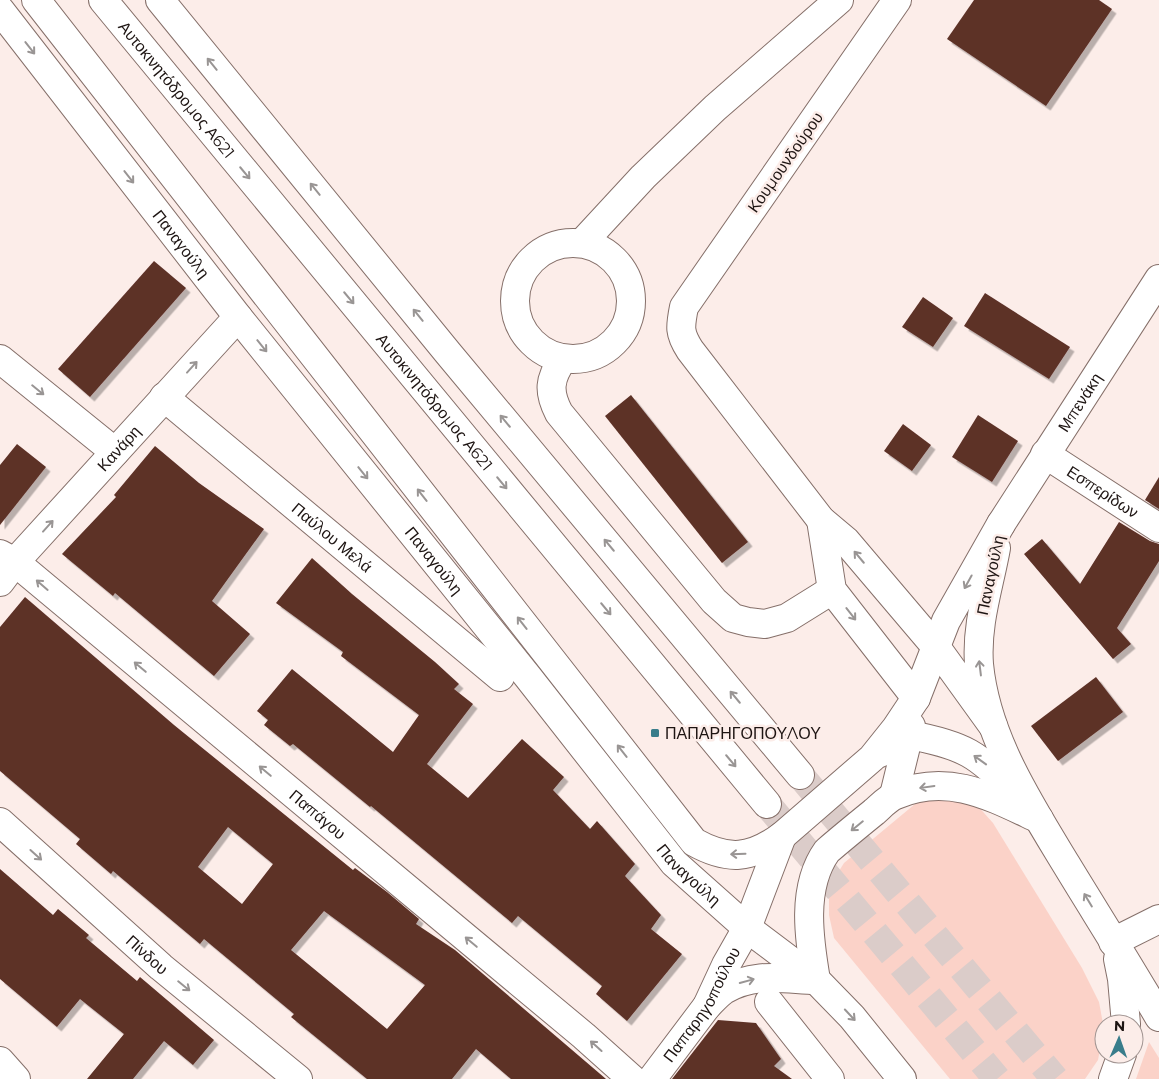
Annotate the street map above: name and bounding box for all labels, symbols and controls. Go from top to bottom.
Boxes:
street label: Αυτοκινητόδρομος Α621 [114,17,239,162]
one-way arrow [24,41,35,54]
one-way arrow [206,57,217,70]
street label: Κουμουνδούρου [744,109,827,216]
one-way arrow [240,166,251,179]
one-way arrow [124,170,135,183]
one-way arrow [309,183,320,196]
street label: Παναγούλη [149,206,213,282]
one-way arrow [343,291,354,304]
one-way arrow [412,309,423,322]
street label: Αυτοκινητόδρομος Α621 [372,330,496,474]
one-way arrow [256,339,267,352]
one-way arrow [186,360,198,373]
street label: Μπενάκη [1054,369,1106,435]
one-way arrow [31,384,44,395]
one-way arrow [499,414,510,427]
street label: Κανάρη [93,422,145,475]
street label: Εσπερίδων [1063,462,1142,522]
one-way arrow [358,466,369,479]
one-way arrow [497,477,508,490]
one-way arrow [417,488,428,501]
street label: Παύλου Μελά [288,499,376,576]
one-way arrow [42,519,53,532]
street label: Παναγούλη [401,523,467,598]
street label: Παναγούλη [973,533,1008,617]
one-way arrow [603,539,614,552]
one-way arrow [853,550,865,563]
one-way arrow [963,574,972,589]
one-way arrow [36,580,49,591]
one-way arrow [600,602,611,615]
one-way arrow [845,607,856,620]
one-way arrow [517,617,528,630]
one-way arrow [975,660,985,676]
one-way arrow [134,662,147,673]
one-way arrow [730,691,741,704]
place label: ΠΑΠΑΡΗΓΟΠΟΥΛΟΥ [665,724,821,743]
marker: ΠΑΠΑΡΗΓΟΠΟΥΛΟΥ [649,727,661,739]
one-way arrow [617,744,627,758]
one-way arrow [726,754,737,767]
one-way arrow [973,755,987,765]
one-way arrow [259,766,272,777]
one-way arrow [919,783,935,793]
street label: Παπάγου [285,786,349,843]
one-way arrow [850,821,863,832]
street label: Παναγούλη [653,840,724,910]
one-way arrow [30,849,43,861]
one-way arrow [730,849,746,859]
one-way arrow [1083,894,1093,908]
street label: Πίνδου [122,931,171,979]
one-way arrow [465,936,478,947]
street label: Παπαρηγοπούλου [659,944,744,1066]
one-way arrow [739,976,755,985]
one-way arrow [178,980,191,991]
one-way arrow [844,1008,856,1021]
north arrow [1094,1014,1144,1064]
text: N [1113,1017,1125,1035]
one-way arrow [589,1040,602,1052]

